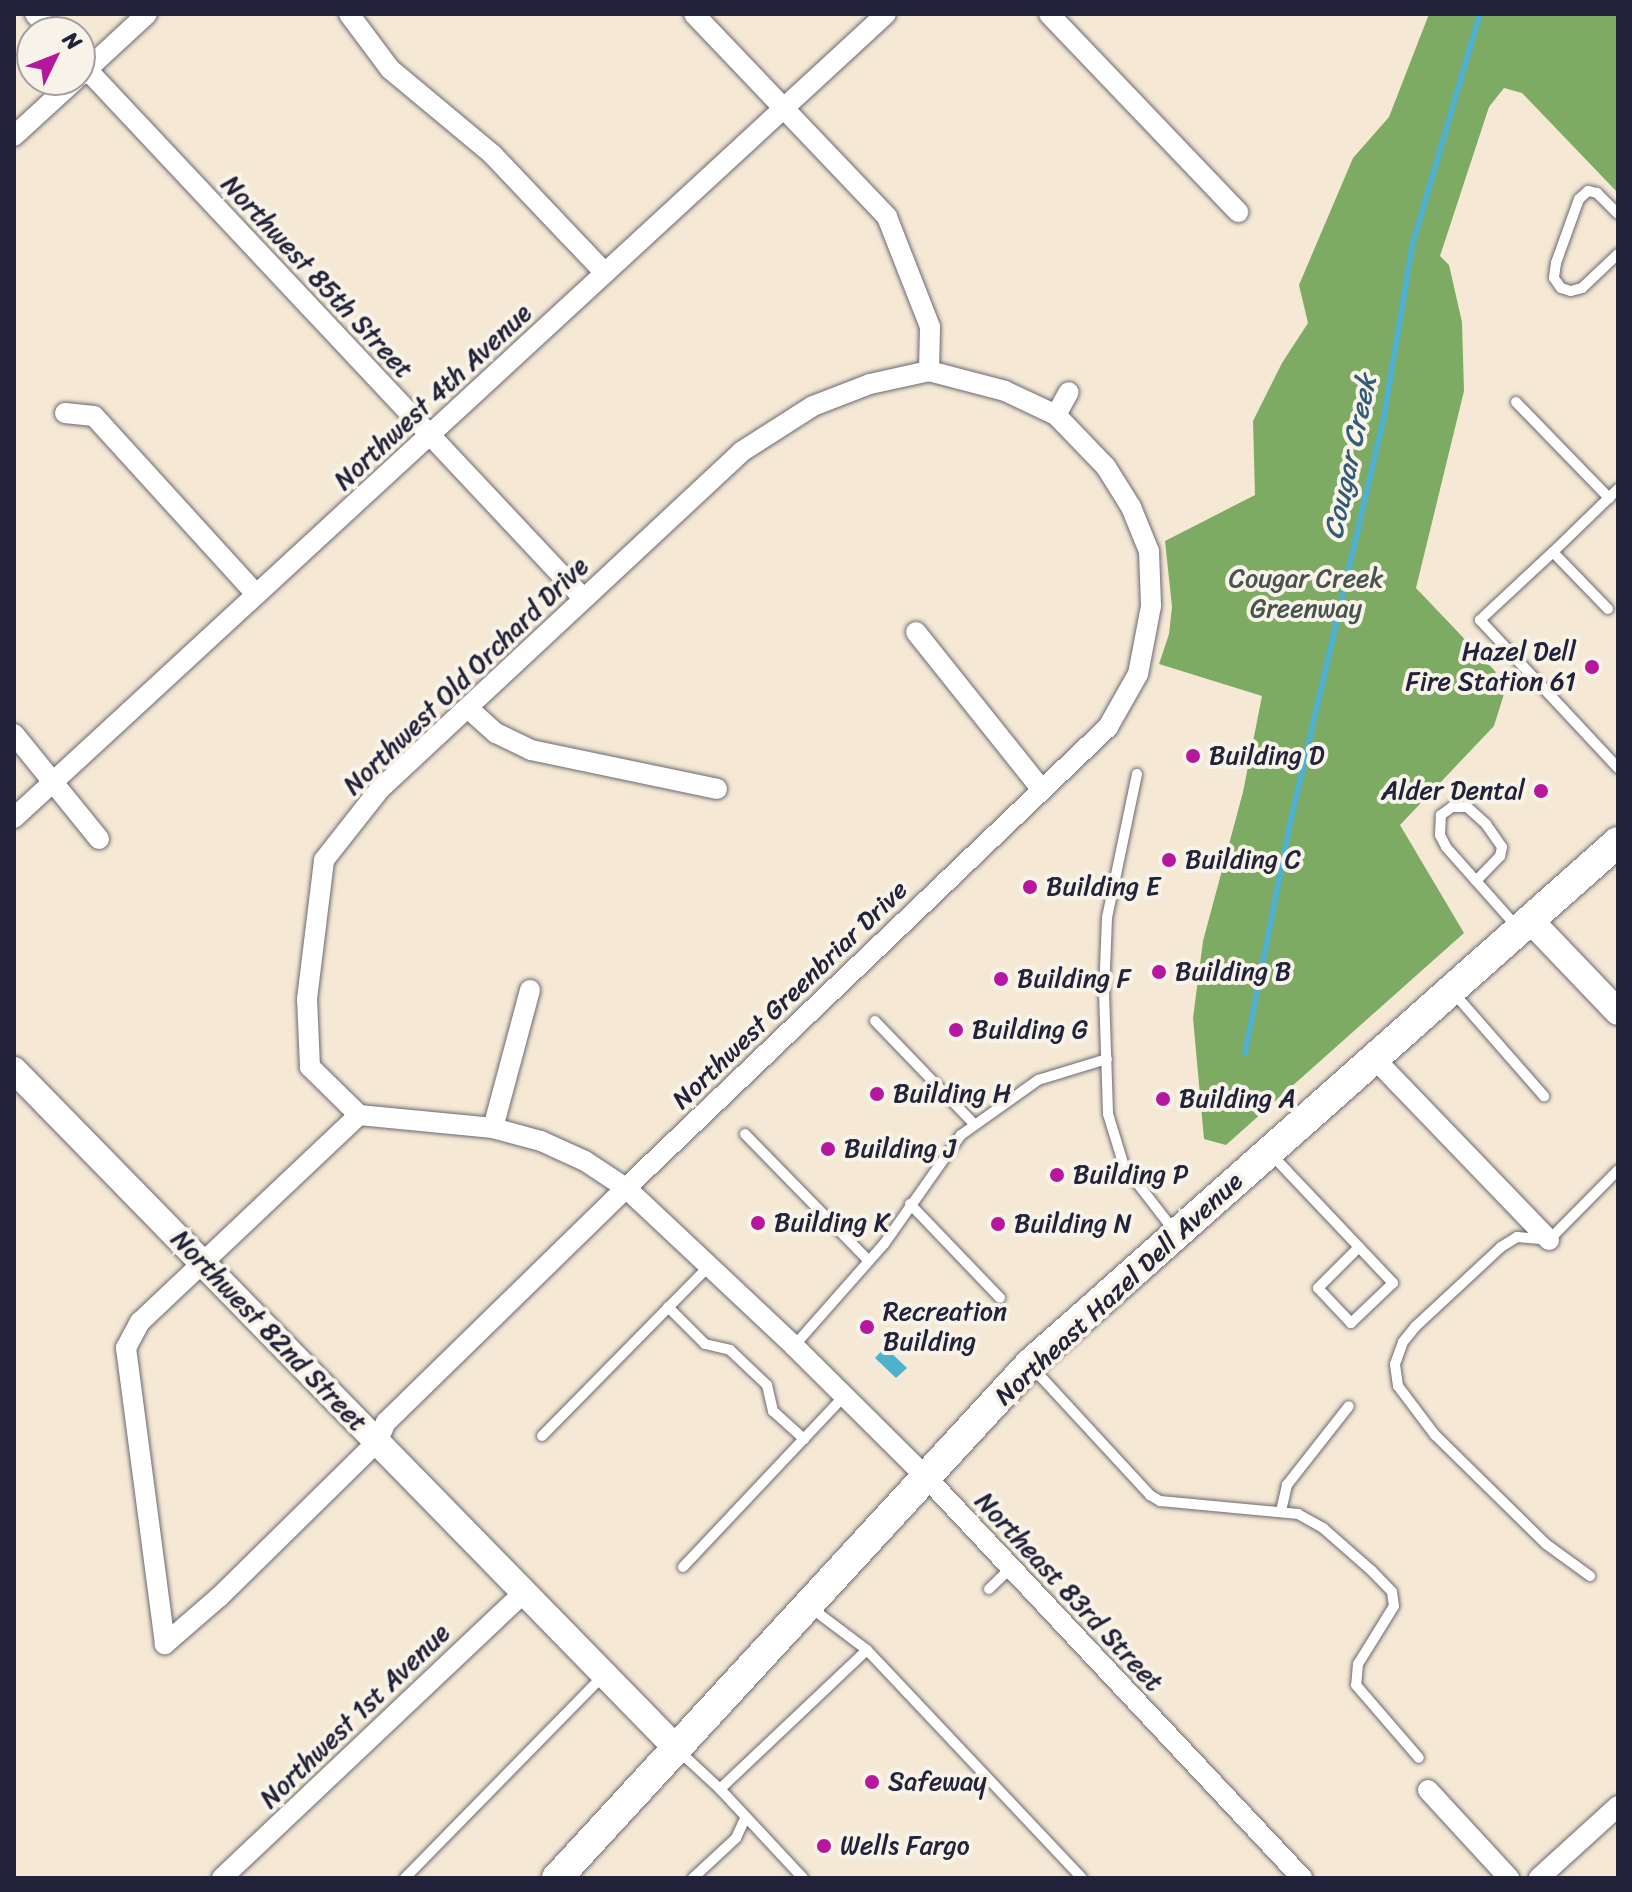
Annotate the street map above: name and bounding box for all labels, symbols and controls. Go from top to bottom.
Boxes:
north arrow [16,16,96,96]
text: N [53,22,92,60]
street label: Northwest 85th Street [215,169,419,385]
street label: Northwest 4th Avenue [328,297,538,497]
water label: Cougar Creek [1316,372,1384,542]
street label: Northwest Old Orchard Drive [337,550,595,802]
park label: Cougar Creek Greenway [1229,563,1383,624]
place label: Hazel Dell Fire Station 61 [1405,636,1576,698]
marker: Hazel Dell Fire Station 61 [1583,658,1601,676]
place label: Building D [1209,740,1324,772]
marker: Building D [1184,747,1202,765]
place label: Alder Dental [1381,775,1525,807]
marker: Alder Dental [1532,782,1550,800]
place label: Building C [1185,844,1301,876]
marker: Building C [1160,851,1178,869]
place label: Building E [1046,871,1160,903]
street label: Northwest Greenbriar Drive [665,874,915,1116]
marker: Building E [1021,878,1039,896]
place label: Building B [1175,956,1291,988]
place label: Building F [1017,963,1131,995]
marker: Building B [1150,963,1168,981]
marker: Building F [992,970,1010,988]
place label: Building G [972,1014,1088,1046]
marker: Building G [947,1021,965,1039]
place label: Building H [893,1078,1011,1110]
place label: Building A [1179,1083,1296,1115]
marker: Building H [868,1085,886,1103]
marker: Building A [1154,1090,1172,1108]
place label: Building J [844,1133,956,1165]
marker: Building J [819,1140,837,1158]
place label: Building P [1073,1159,1189,1191]
street label: Northeast Hazel Dell Avenue [988,1166,1250,1412]
marker: Building P [1048,1166,1066,1184]
place label: Building K [774,1207,890,1239]
place label: Building N [1014,1208,1132,1240]
marker: Building K [749,1214,767,1232]
marker: Building N [989,1215,1007,1233]
street label: Northwest 82nd Street [165,1224,373,1438]
place label: Recreation Building [883,1296,1007,1358]
marker: Recreation Building [858,1318,876,1336]
street label: Northeast 83rd Street [969,1486,1169,1698]
street label: Northwest 1st Avenue [254,1617,456,1815]
place label: Safeway [888,1766,987,1798]
marker: Safeway [863,1773,881,1791]
place label: Wells Fargo [840,1830,970,1862]
marker: Wells Fargo [815,1837,833,1855]

